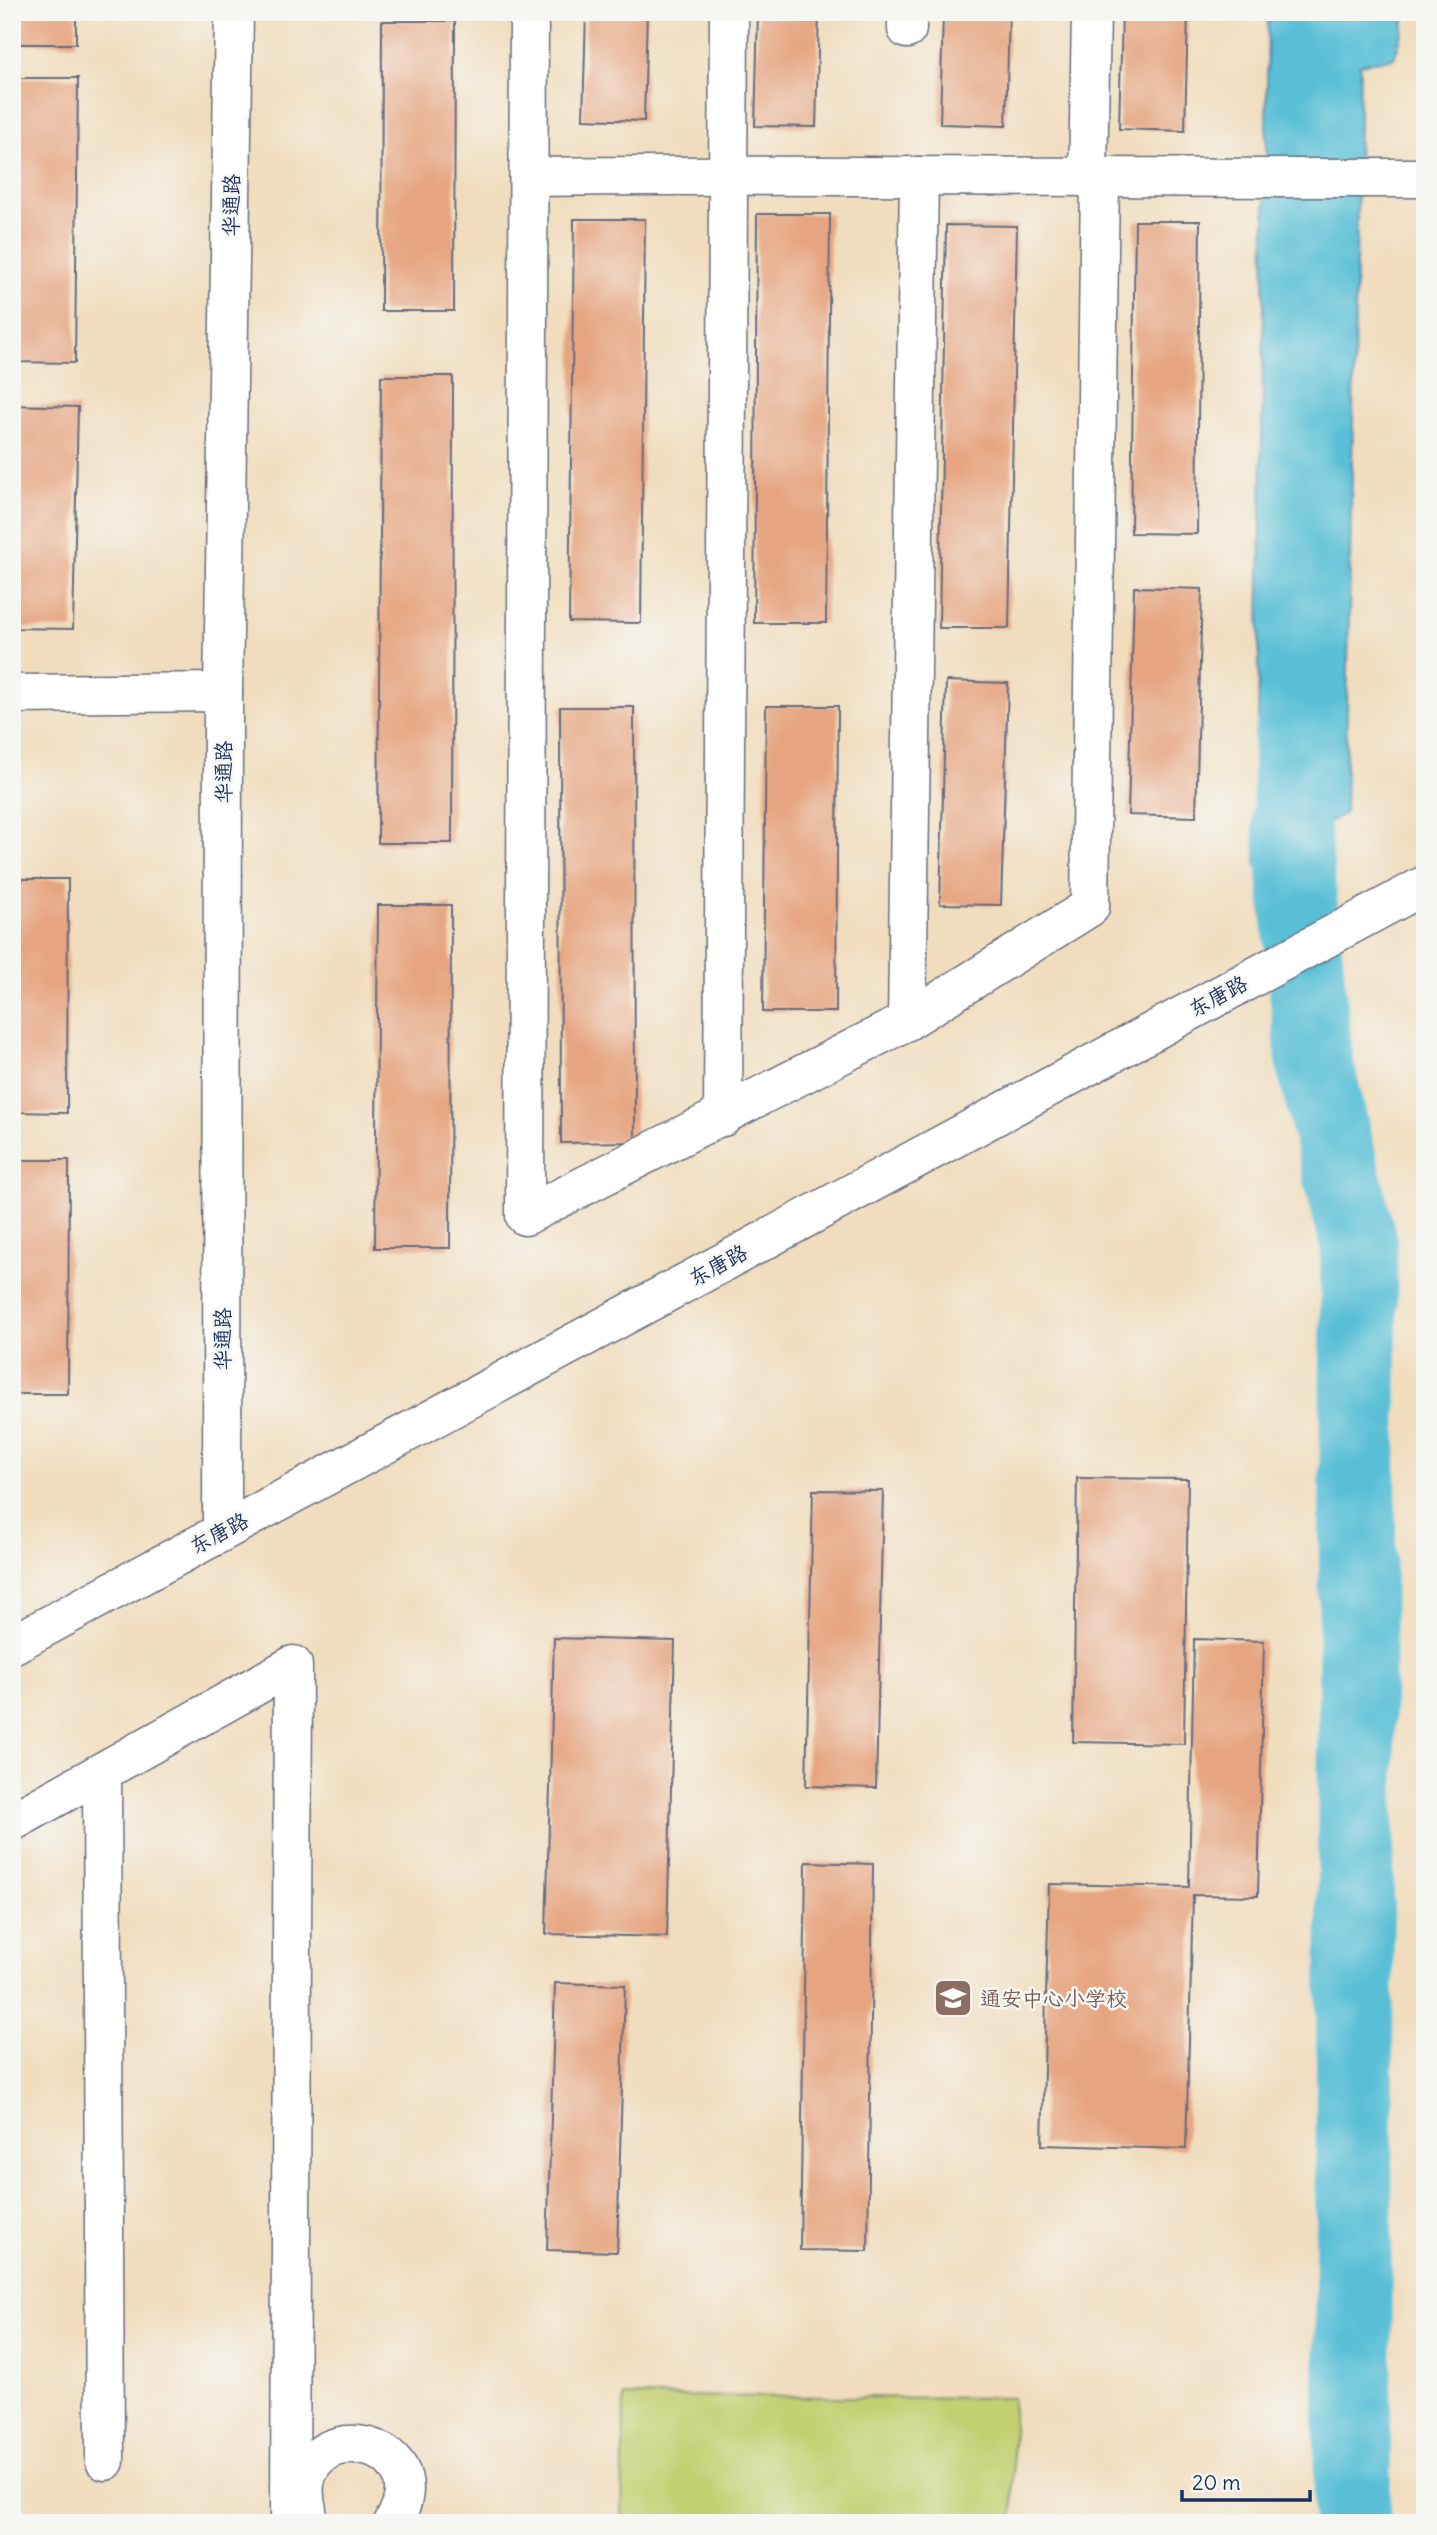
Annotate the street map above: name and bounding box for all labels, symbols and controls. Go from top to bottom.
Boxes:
street label: 华通路 [217,173,245,237]
street label: 华通路 [210,741,237,804]
street label: 东唐路 [1184,969,1252,1023]
street label: 东唐路 [684,1238,752,1292]
street label: 华通路 [209,1308,236,1371]
street label: 东唐路 [185,1506,253,1560]
school or university icon: 通安中心小学校 [932,1977,974,2019]
place label: 通安中心小学校 [980,1985,1127,2012]
scale bar [1182,2458,1309,2502]
text: 20 m [1192,2469,1241,2496]

